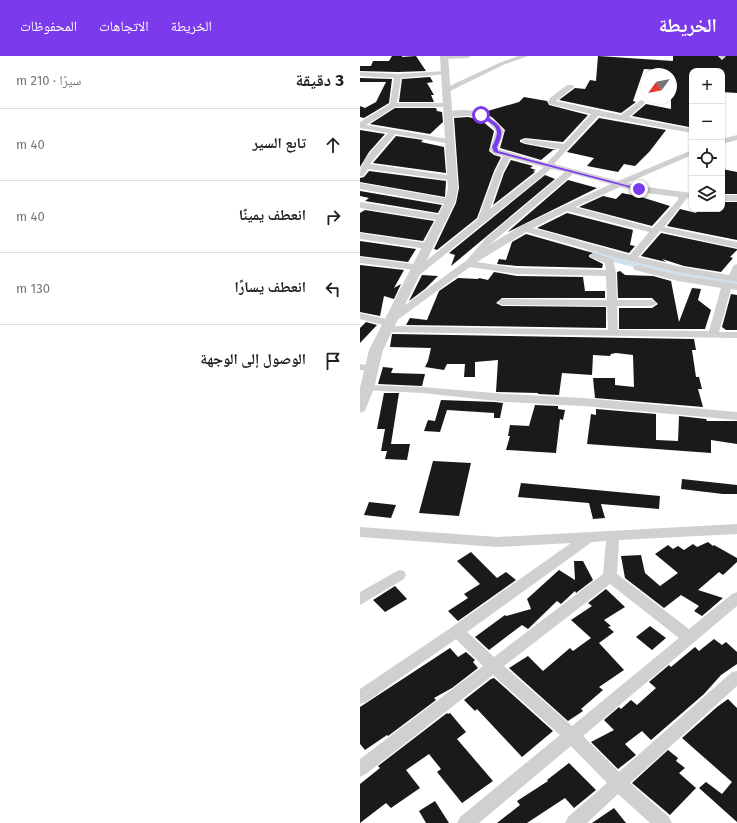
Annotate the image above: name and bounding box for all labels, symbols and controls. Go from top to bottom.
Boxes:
text: الخريطة [659,14,717,37]
text: المحفوظات [20,18,77,35]
text: الاتجاهات [99,18,149,35]
text: الخريطة [171,18,212,35]
north arrow [641,68,677,104]
map controls [689,68,725,212]
button: + [689,68,725,104]
text: 3 دقيقة [295,70,344,91]
text: سيرًا · 210 m [16,73,81,88]
button: − [689,104,725,140]
route start [472,106,490,124]
text: تابع السير [252,134,306,152]
icon: ahead [322,134,344,156]
text: 40 m [16,137,45,152]
button: locate [689,140,725,176]
button: layers [689,176,725,212]
route end [630,180,648,198]
text: انعطف يمينًا [239,206,306,224]
icon: right [322,206,344,228]
text: 40 m [16,209,45,224]
text: انعطف يسارًا [234,278,306,296]
icon: left [322,278,344,300]
text: 130 m [16,281,50,296]
text: الوصول إلى الوجهة [200,350,306,368]
icon: arrive [322,350,344,372]

